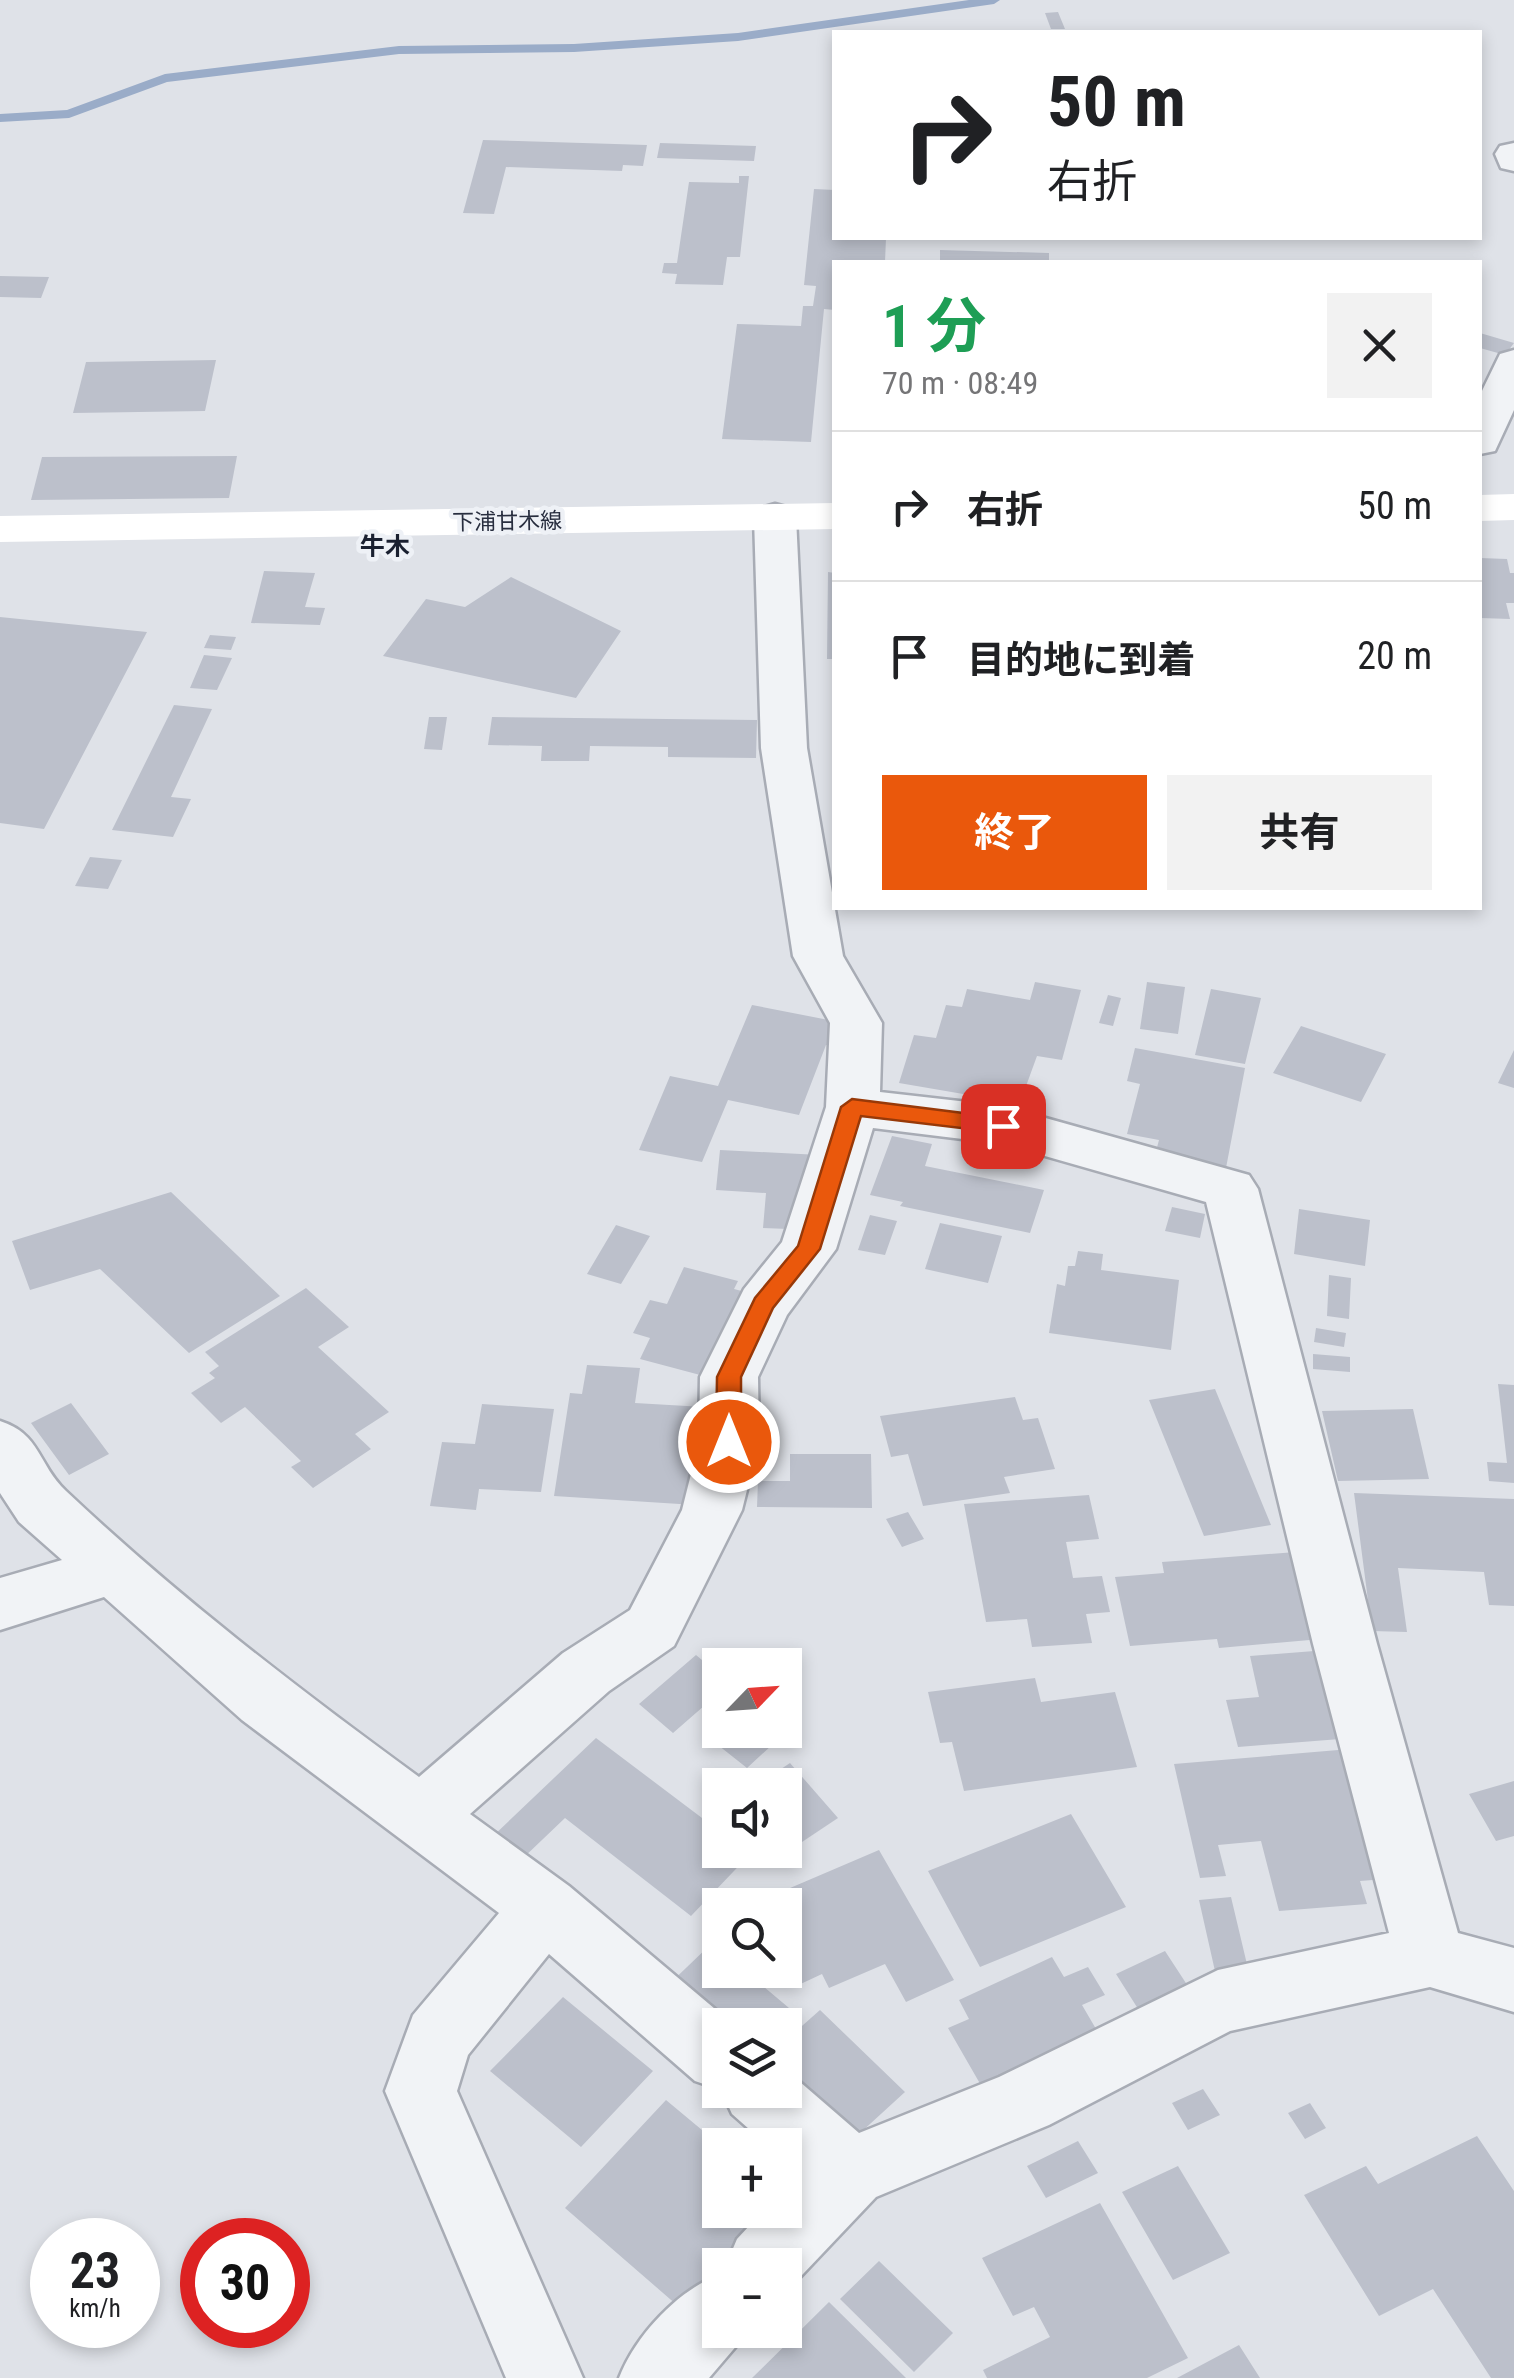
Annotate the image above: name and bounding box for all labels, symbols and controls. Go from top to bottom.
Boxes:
text: 50 m [1047,61,1186,143]
icon: right [882,70,1012,200]
text: 右折 [1047,155,1137,208]
text: 1 分 [882,291,986,362]
button: close [1327,293,1432,398]
text: 70 m · 08:49 [882,364,1038,402]
icon: right [882,479,937,534]
text: 50 m [1357,484,1432,528]
text: 右折 [967,488,1043,532]
street label: 下浦甘木線 [452,508,562,535]
district label: 牛木 [360,532,410,561]
icon: arrive [882,629,937,684]
text: 20 m [1357,634,1432,678]
text: 目的地に到着 [967,638,1195,682]
button: 終了 [882,775,1147,890]
button: 共有 [1167,775,1432,890]
pin [961,1084,1046,1169]
icon: arrive [976,1099,1031,1154]
position arrow [677,1390,781,1494]
north arrow [702,1648,802,1748]
map controls [702,1648,802,2348]
button: sound [702,1768,802,1868]
button: search [702,1888,802,1988]
button: layers [702,2008,802,2108]
button: + [702,2128,802,2228]
speed limit sign: 30 [180,2218,310,2348]
text: 23 [70,2242,120,2300]
button: − [702,2248,802,2348]
text: km/h [69,2294,121,2323]

